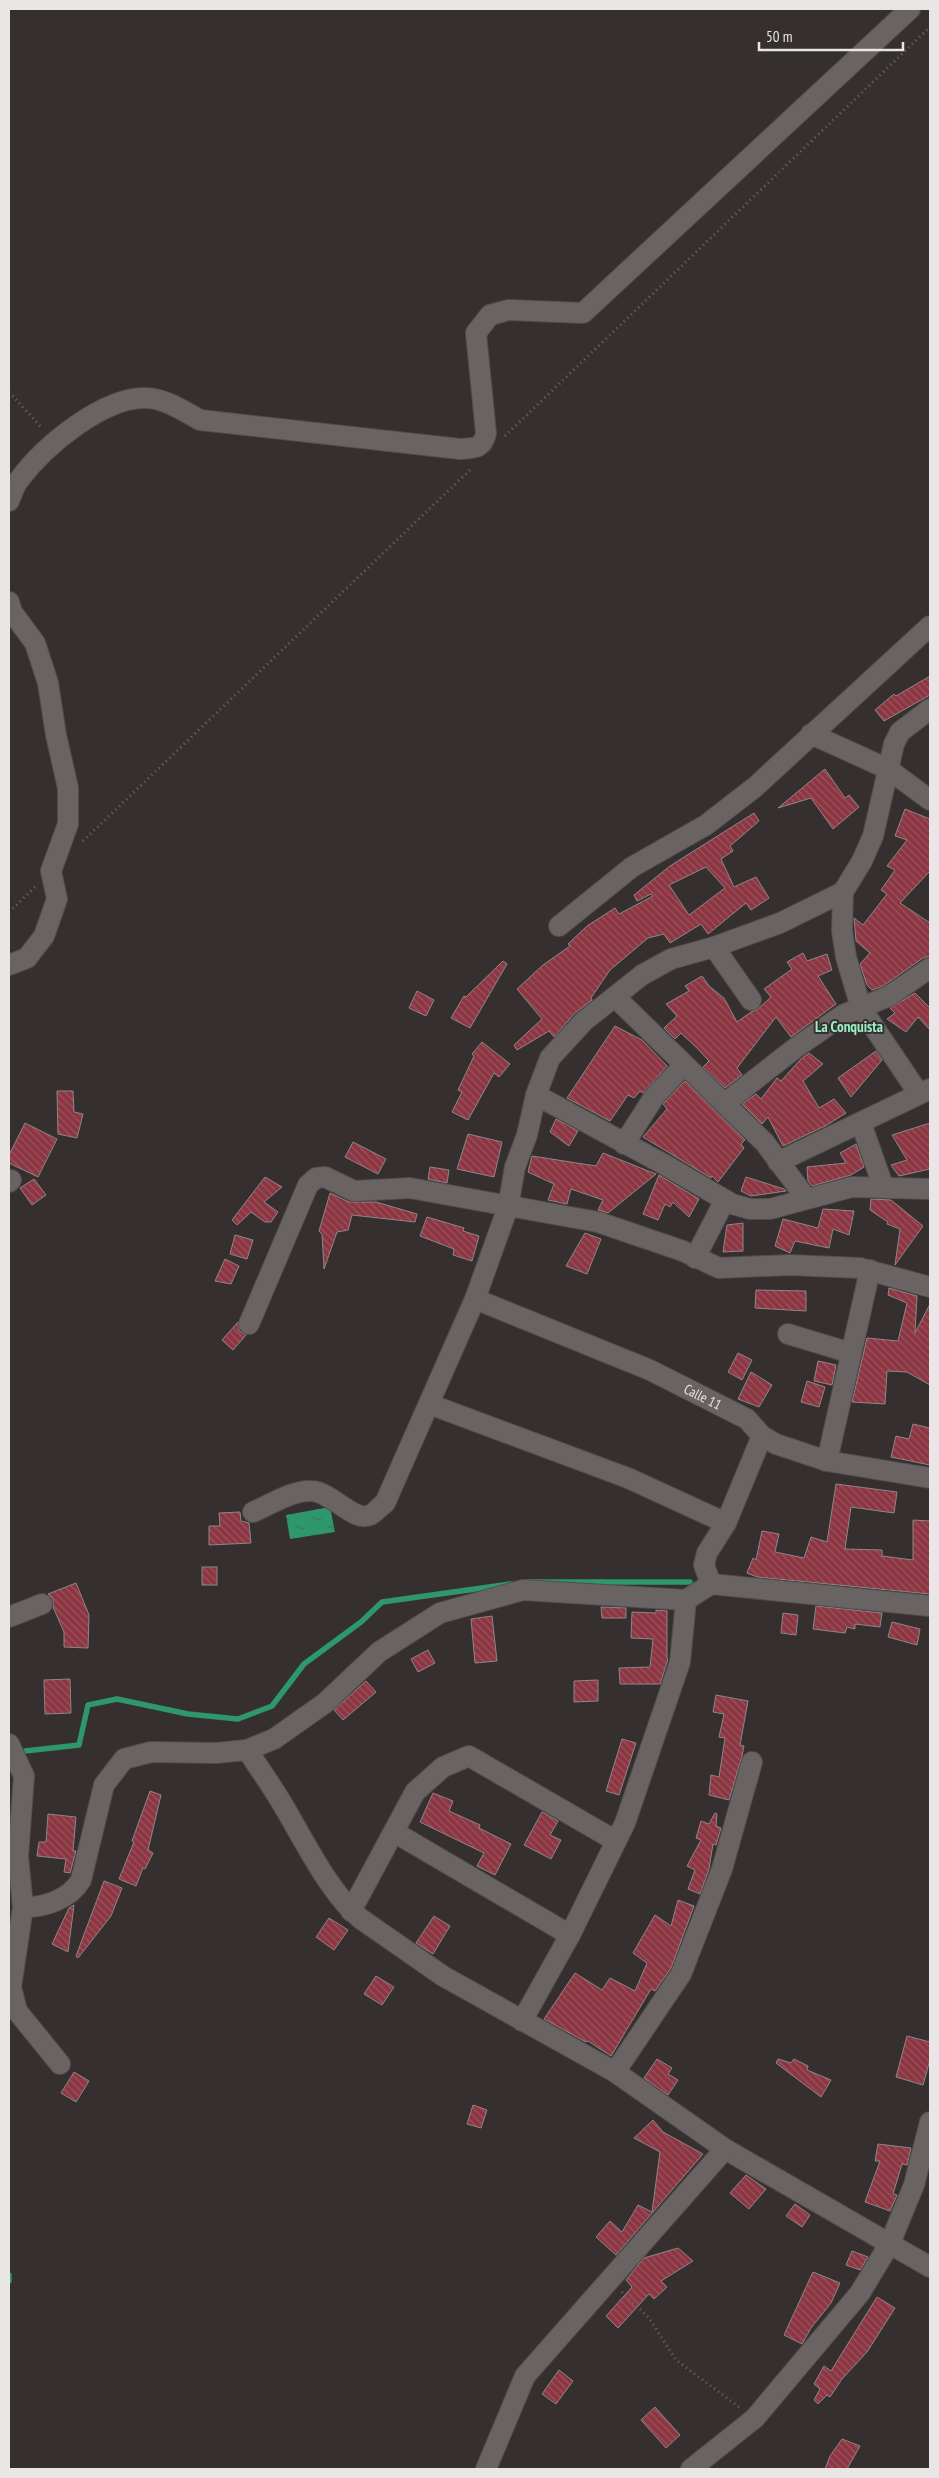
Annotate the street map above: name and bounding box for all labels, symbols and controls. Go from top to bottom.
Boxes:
scale bar [759,20,903,52]
text: 50 m [766,27,792,46]
district label: La Conquista [815,1017,883,1036]
street label: Calle 11 [681,1380,725,1414]

